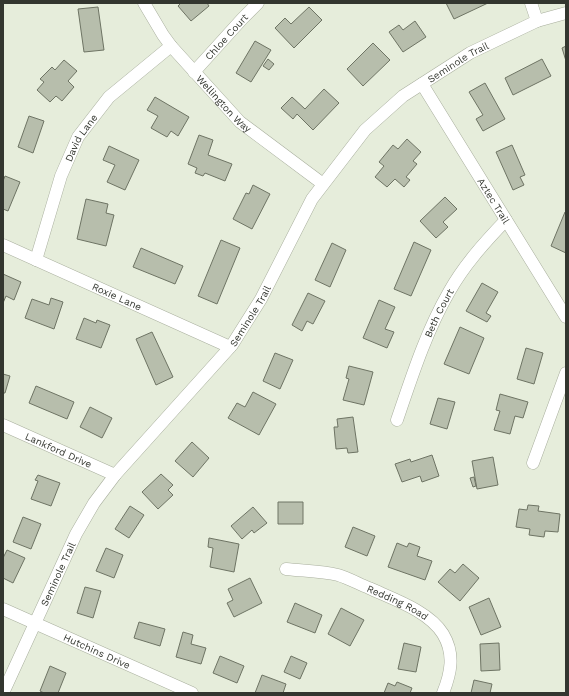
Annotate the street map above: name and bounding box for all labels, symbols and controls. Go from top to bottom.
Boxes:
street label: Chloe Court [203,11,251,62]
street label: Seminole Trail [426,40,490,85]
street label: Wellington Way [194,73,254,135]
street label: David Lane [63,112,100,163]
street label: Aztec Trail [475,176,512,226]
street label: Roxie Lane [90,281,144,313]
street label: Seminole Trail [228,284,273,349]
street label: Beth Court [422,286,456,339]
street label: Lankford Drive [23,431,94,470]
street label: Seminole Trail [39,540,78,608]
street label: Redding Road [365,583,430,622]
street label: Hutchins Drive [62,632,132,671]

